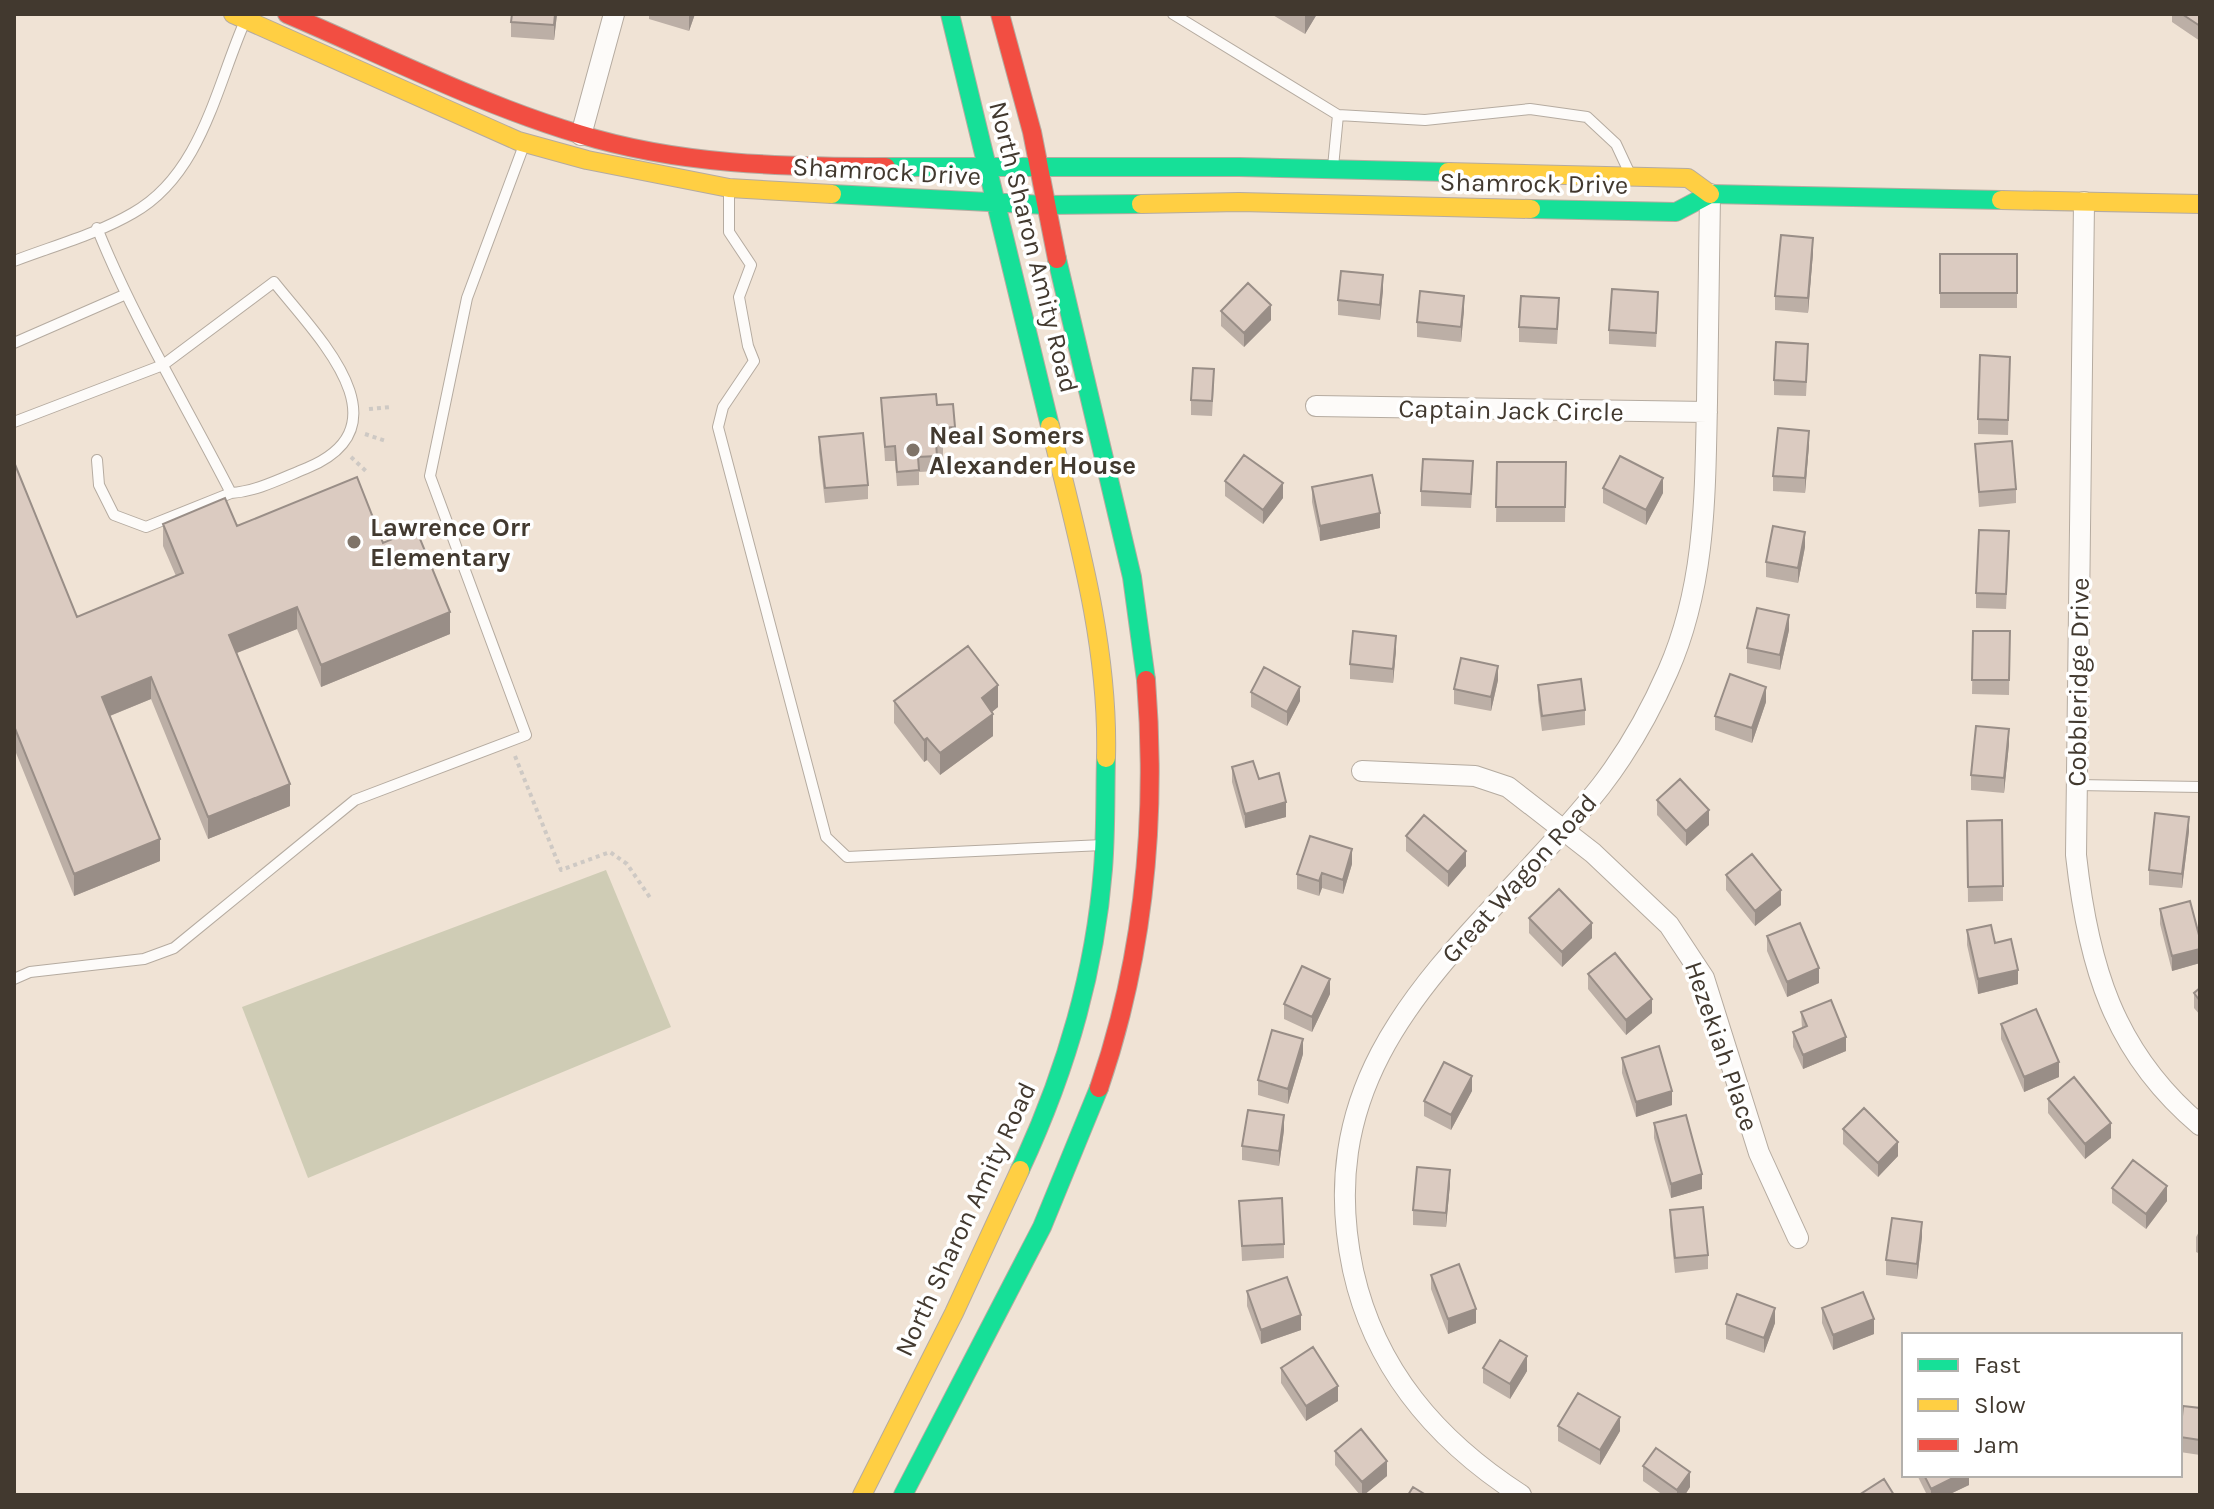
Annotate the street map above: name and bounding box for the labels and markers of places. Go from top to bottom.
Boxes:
place label: Neal Somers Alexander House [929,420,1136,481]
marker: Neal Somers Alexander House [904,441,922,459]
place label: Lawrence Orr Elementary [370,512,531,573]
marker: Lawrence Orr Elementary [345,533,363,551]

